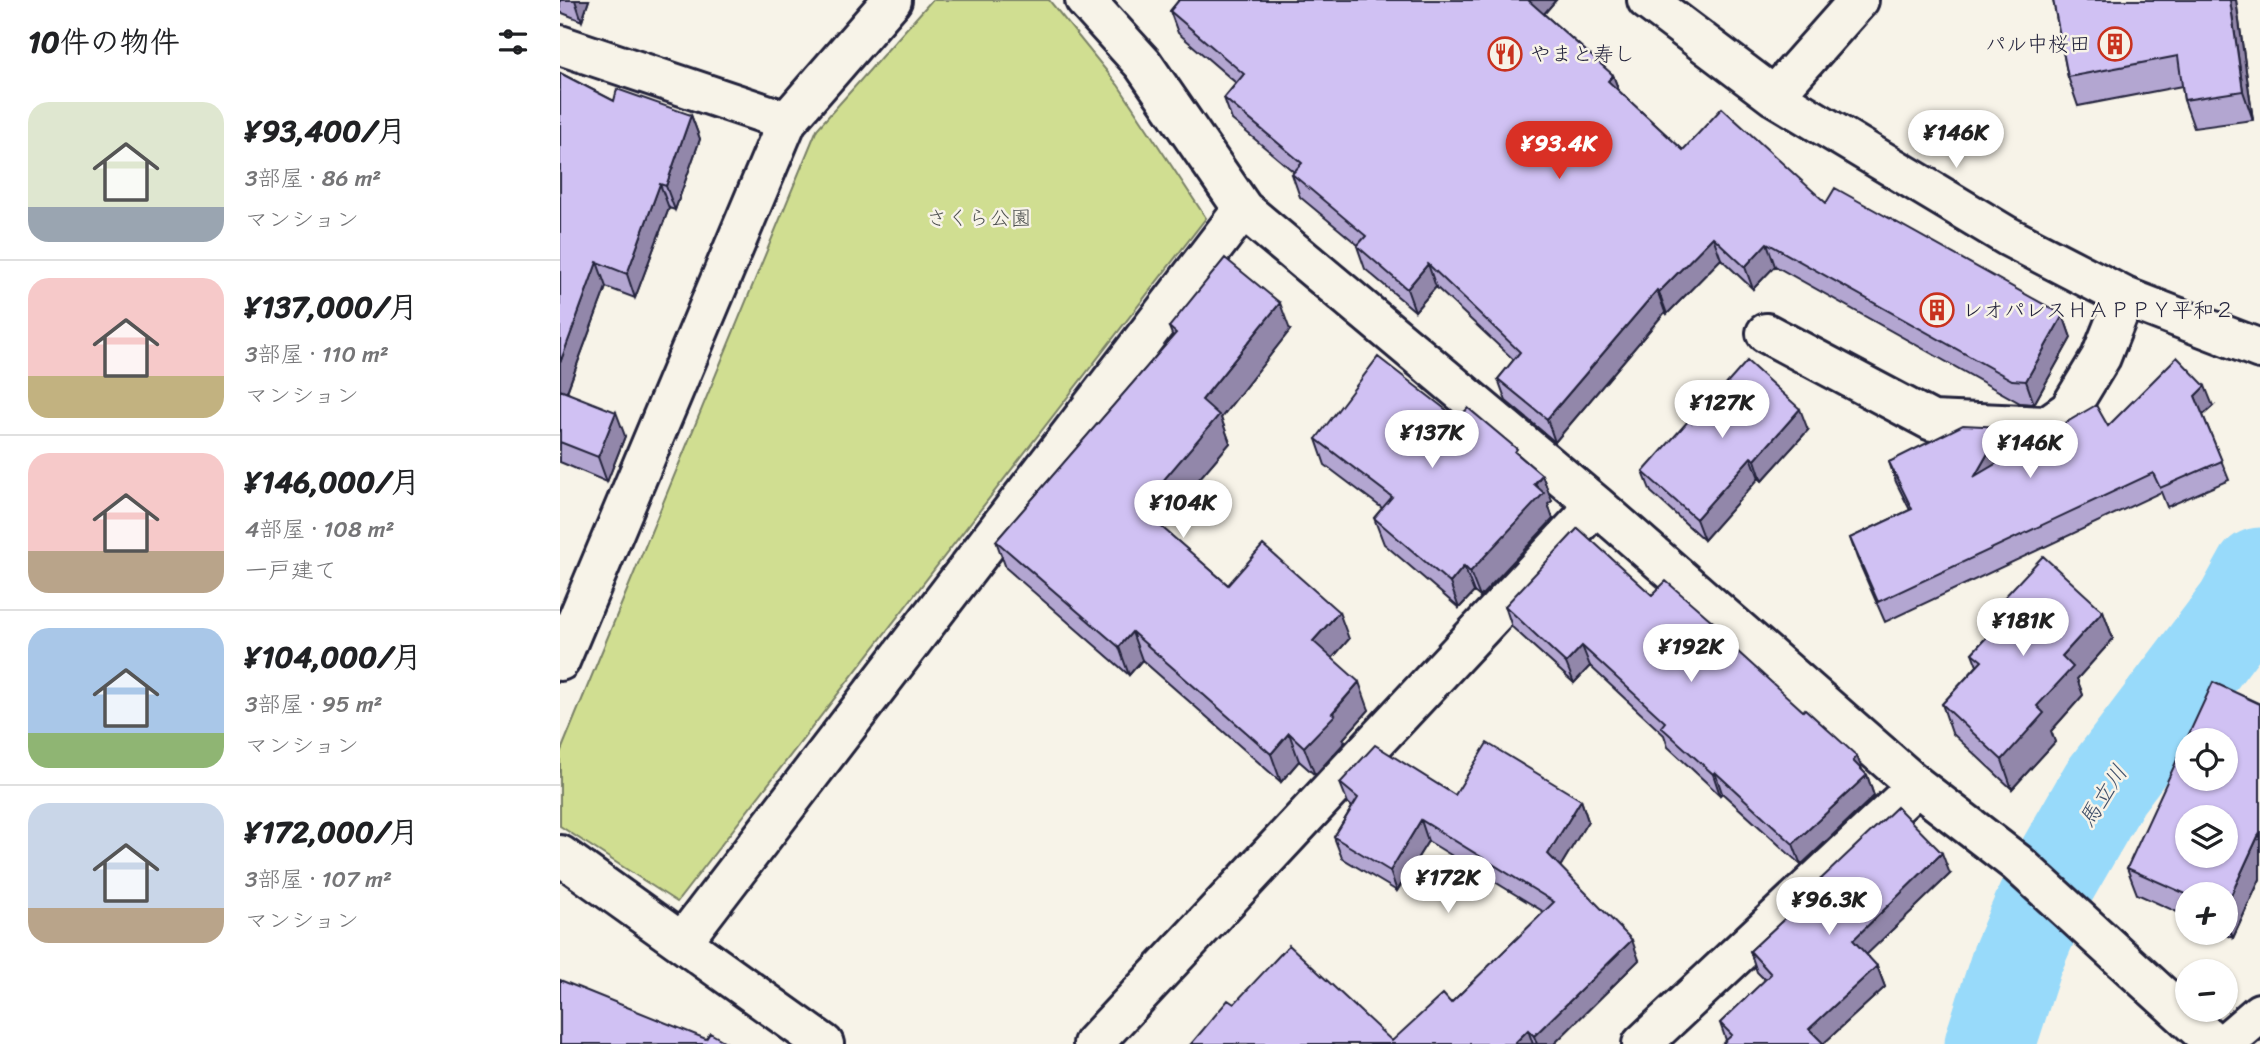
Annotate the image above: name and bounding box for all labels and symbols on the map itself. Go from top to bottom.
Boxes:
place label: パル中桜田 [1985,25,2090,63]
building icon: パル中桜田 [2096,25,2134,63]
restaurant icon: やまと寿し [1486,35,1524,73]
place label: やまと寿し [1530,35,1635,73]
pin: ¥146K [1907,110,2005,170]
pin: ¥93.4K [1502,122,1616,181]
park label: さくら公園 [927,199,1032,237]
building icon: レオパレスＨＡＰＰＹ平和２ [1918,291,1956,329]
place label: レオパレスＨＡＰＰＹ平和２ [1962,291,2235,329]
pin: ¥127K [1673,380,1771,440]
pin: ¥137K [1383,410,1481,470]
pin: ¥146K [1981,420,2079,480]
pin: ¥104K [1134,480,1232,540]
pin: ¥181K [1974,598,2072,658]
pin: ¥192K [1642,624,1740,684]
water label: 馬立川 [2067,756,2139,836]
pin: ¥172K [1399,856,1497,915]
pin: ¥96.3K [1772,878,1886,937]

